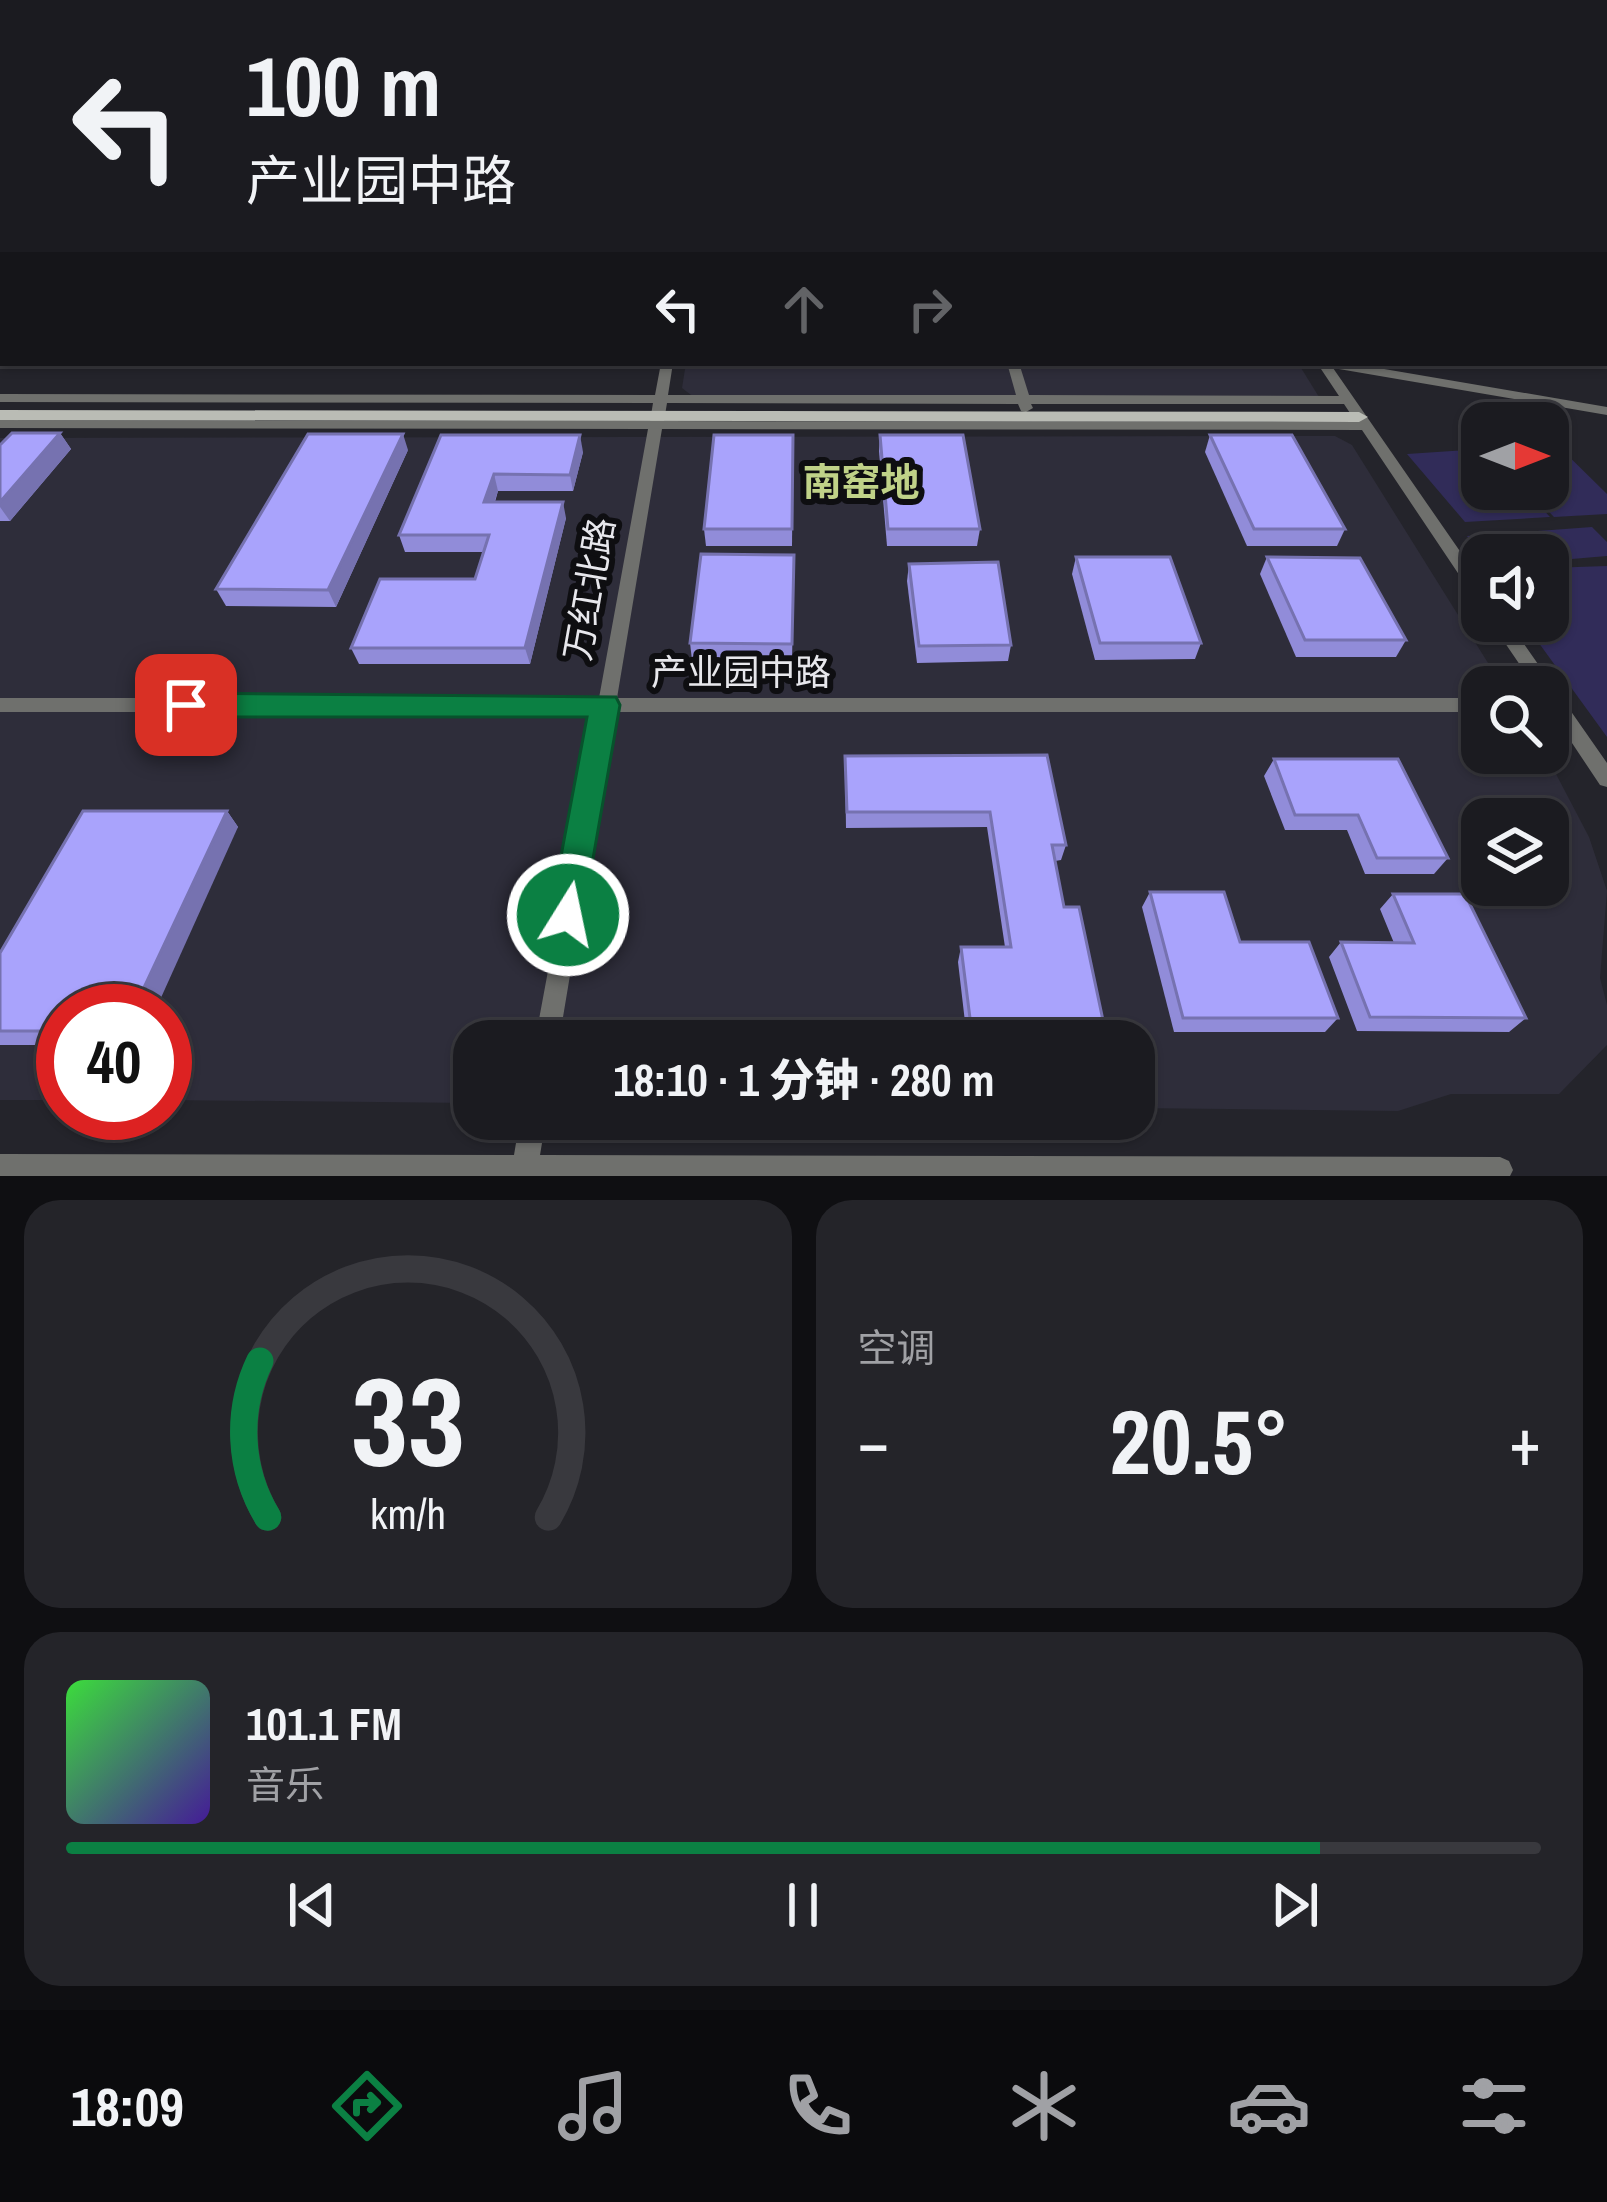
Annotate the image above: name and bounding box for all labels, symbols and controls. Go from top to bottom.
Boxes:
text: 100 m [246,29,441,142]
icon: left [48,48,204,204]
text: 产业园中路 [246,144,516,217]
icon: left [645,276,711,342]
icon: ahead [771,276,837,342]
icon: right [897,276,963,342]
north arrow [1461,402,1569,510]
map controls [1461,402,1569,906]
district label: 南窑地 [802,456,920,508]
street label: 万红北路 [553,514,625,664]
button: sound [1461,534,1569,642]
street label: 产业园中路 [651,648,831,696]
pin [135,654,237,756]
button: search [1461,666,1569,774]
icon: arrive [153,672,219,738]
button: layers [1461,798,1569,906]
position arrow [505,852,631,978]
speed limit sign: 40 [36,984,192,1140]
text: 18:10 · 1 分钟 · 280 m [613,1049,995,1110]
text: 空调 [858,1322,936,1374]
text: 33 [351,1337,465,1505]
text: 20.5° [1109,1381,1289,1502]
text: − [858,1397,889,1486]
text: + [1509,1397,1541,1486]
text: km/h [370,1485,446,1542]
text: 101.1 FM [246,1693,402,1754]
text: 音乐 [246,1759,324,1811]
icon: previous [279,1872,345,1938]
icon: pause [770,1872,836,1938]
icon: next [1262,1872,1328,1938]
icon: directions [325,2064,409,2148]
icon: music [551,2064,635,2148]
icon: phone [776,2064,860,2148]
icon: climate [1002,2064,1086,2148]
icon: car [1227,2064,1311,2148]
icon: filters [1452,2064,1536,2148]
text: 18:09 [71,2070,184,2143]

